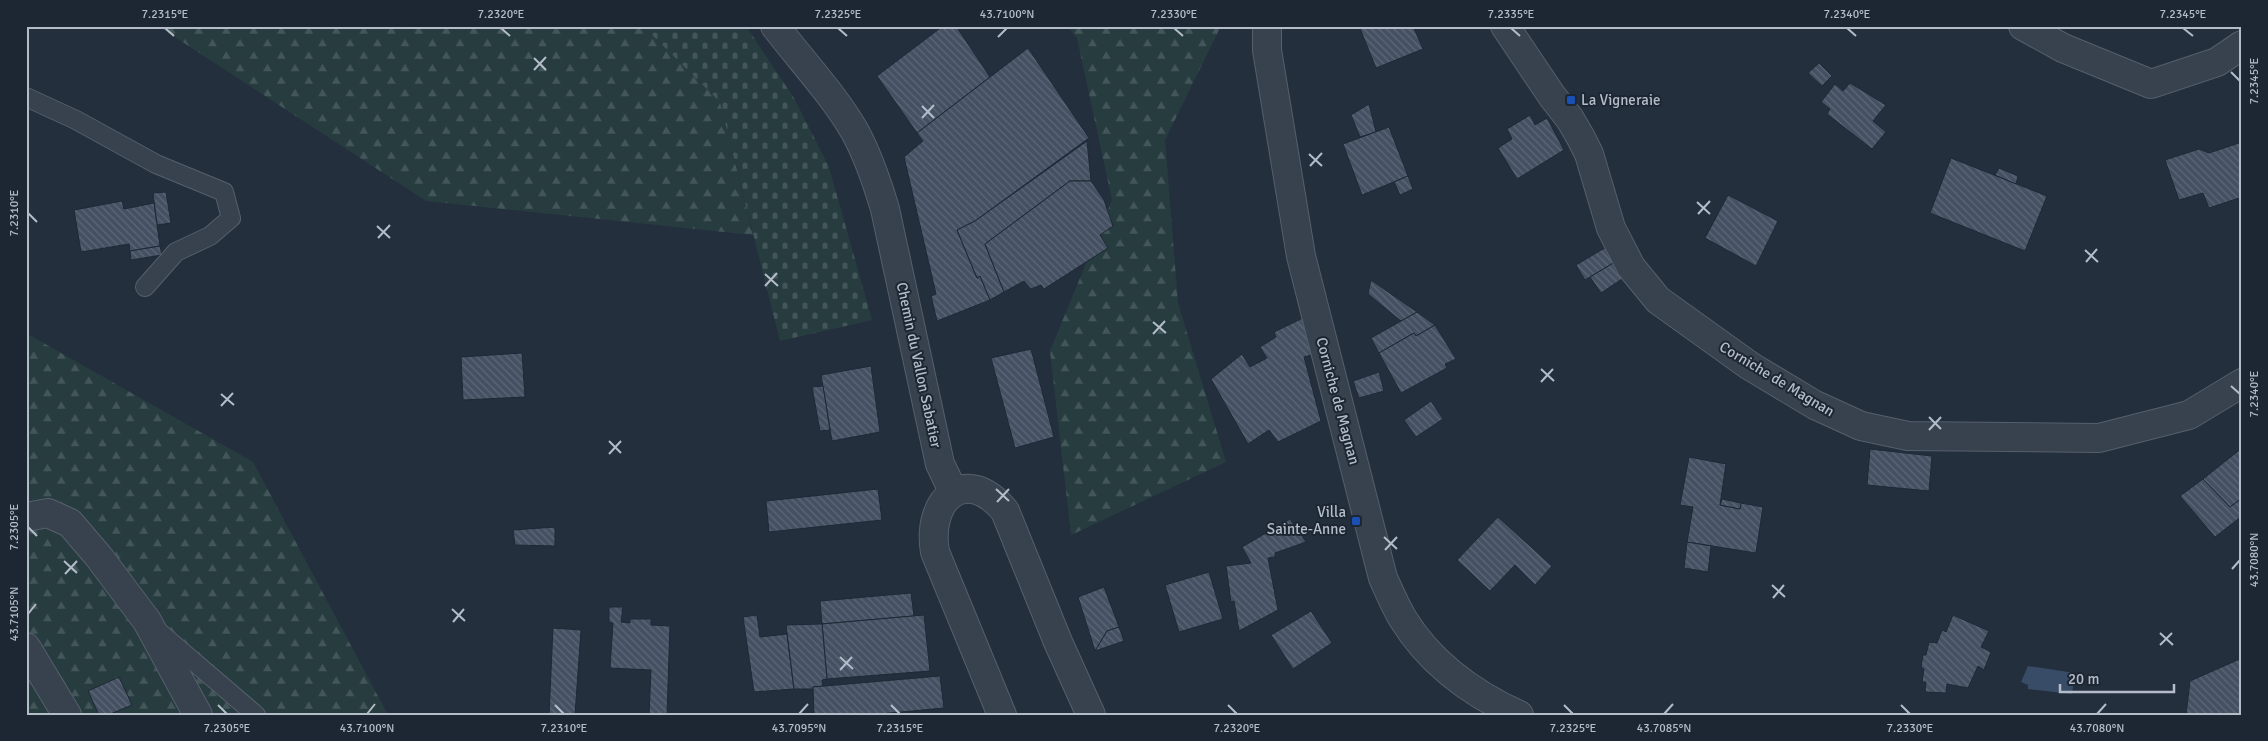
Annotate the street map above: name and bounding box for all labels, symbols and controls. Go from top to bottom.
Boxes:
text: 7.2315°E [142,7,189,22]
text: 7.2320°E [478,7,525,22]
text: 7.2325°E [815,7,862,22]
text: 43.7100°N [980,7,1034,22]
text: 7.2330°E [1151,7,1198,22]
text: 7.2335°E [1488,7,1535,22]
text: 7.2340°E [1824,7,1871,22]
text: 7.2345°E [2160,7,2207,22]
text: 7.2345°E [2247,57,2262,104]
place label: La Vigneraie [1581,91,1661,109]
marker: La Vigneraie [1565,94,1577,106]
text: 7.2310°E [7,189,22,236]
street label: Chemin du Vallon Sabatier [893,281,945,450]
street label: Corniche de Magnan [1312,335,1364,467]
street label: Corniche de Magnan [1716,338,1838,420]
text: 7.2340°E [2247,370,2262,417]
text: 7.2305°E [7,503,22,550]
place label: Villa Sainte-Anne [1267,503,1346,538]
marker: Villa Sainte-Anne [1350,515,1362,527]
text: 43.7080°N [2247,533,2262,587]
text: 43.7105°N [7,587,22,641]
scale bar [2060,661,2174,693]
text: 20 m [2068,670,2099,688]
text: 7.2305°E [204,721,251,736]
text: 43.7100°N [340,721,394,736]
text: 7.2310°E [541,721,588,736]
text: 43.7095°N [772,721,826,736]
text: 7.2315°E [877,721,924,736]
text: 7.2320°E [1214,721,1261,736]
text: 7.2325°E [1550,721,1597,736]
text: 43.7085°N [1637,721,1691,736]
text: 7.2330°E [1887,721,1934,736]
text: 43.7080°N [2070,721,2124,736]

